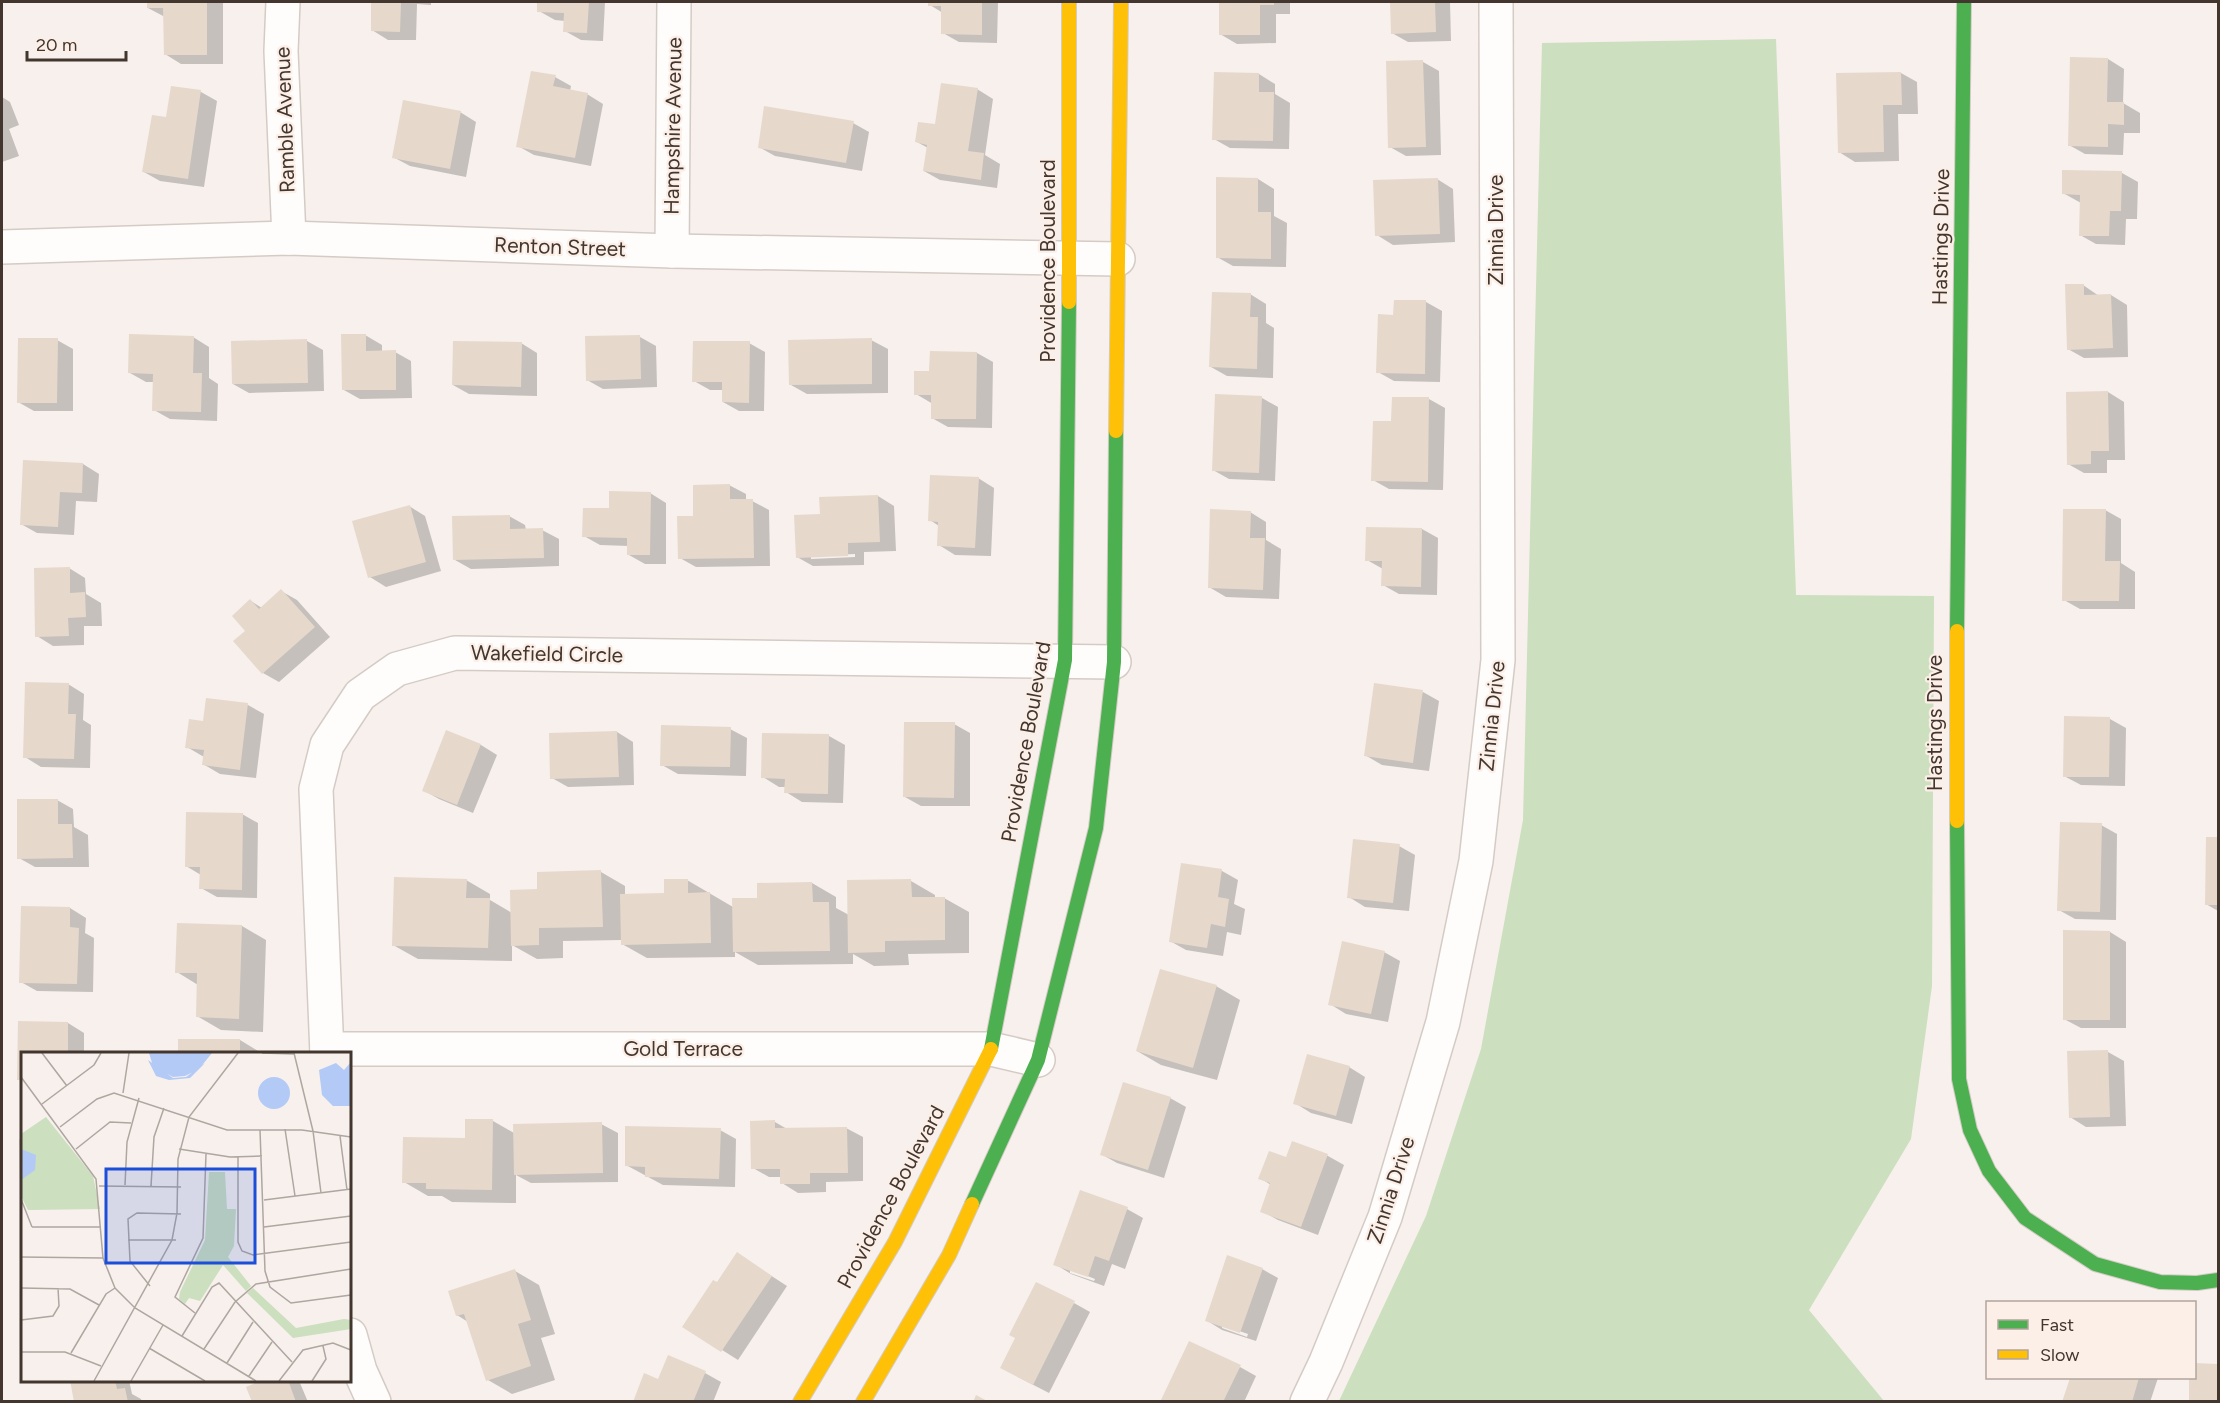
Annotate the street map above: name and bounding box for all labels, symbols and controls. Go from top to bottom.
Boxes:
scale bar [27,24,126,62]
text: 20 m [36,34,77,56]
street label: Hampshire Avenue [658,37,687,215]
street label: Ramble Avenue [269,46,300,194]
street label: Providence Boulevard [1035,159,1060,363]
street label: Hastings Drive [1927,168,1954,306]
street label: Zinnia Drive [1483,174,1508,286]
street label: Renton Street [494,232,627,261]
street label: Providence Boulevard [996,639,1056,844]
street label: Wakefield Circle [471,640,623,667]
street label: Hastings Drive [1922,655,1947,791]
street label: Zinnia Drive [1473,659,1510,773]
street label: Gold Terrace [623,1036,743,1061]
inset map [21,1052,351,1382]
street label: Providence Boulevard [832,1101,949,1293]
street label: Zinnia Drive [1361,1133,1420,1247]
legend [1986,1301,2196,1379]
text: Fast [2040,1314,2074,1336]
text: Slow [2040,1344,2079,1366]

